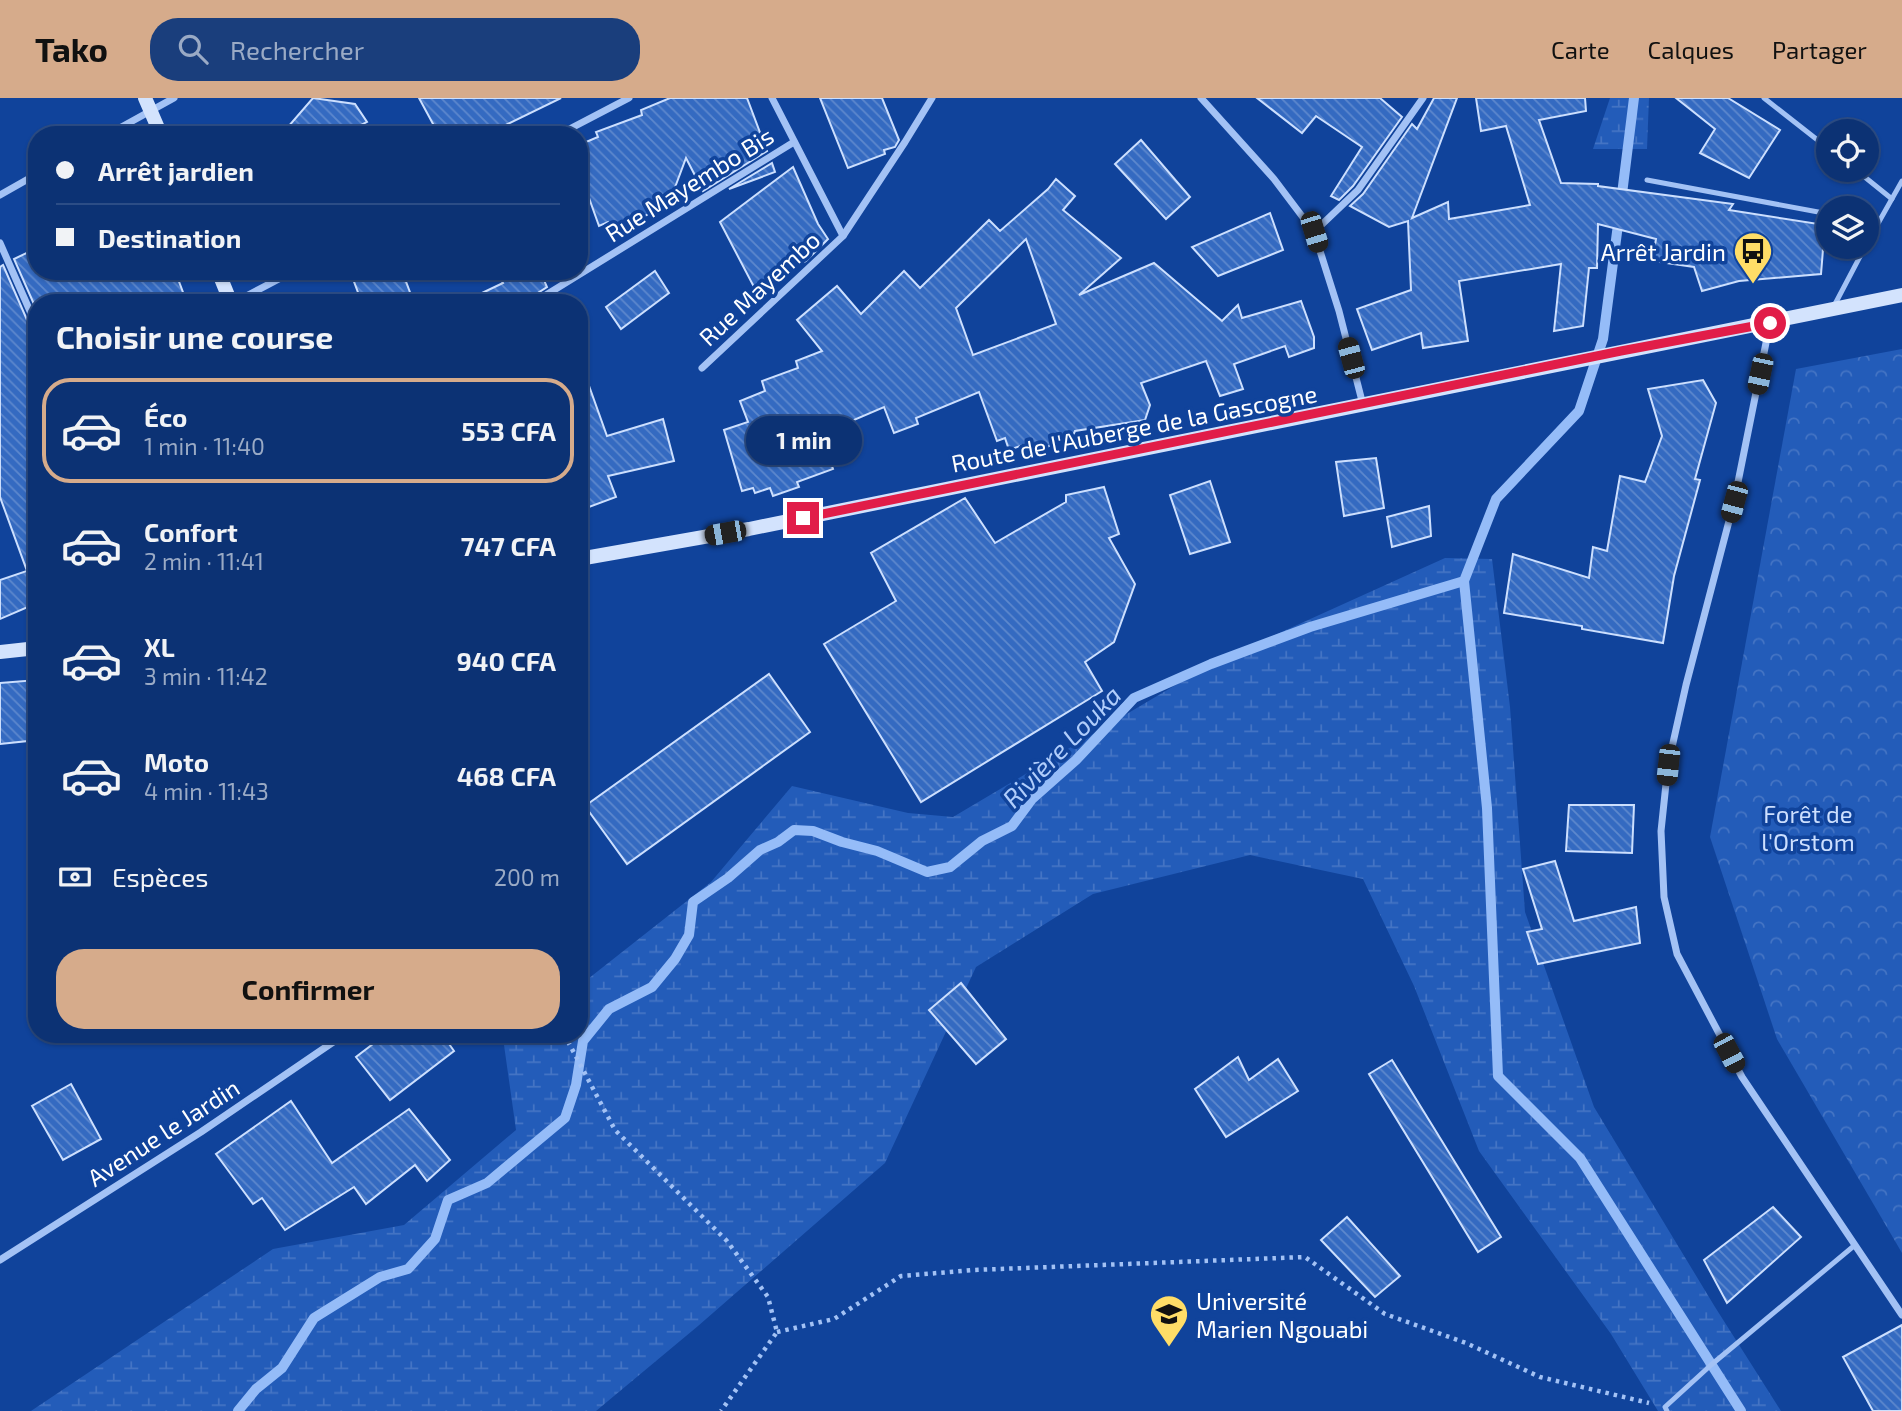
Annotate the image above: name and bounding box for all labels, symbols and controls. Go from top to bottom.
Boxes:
search box [150,18,640,81]
text: Tako [35,29,108,69]
icon: search [174,30,212,68]
text: Rechercher [230,34,364,65]
text: Carte [1551,35,1610,64]
text: Calques [1648,35,1734,64]
text: Partager [1772,35,1867,64]
map controls [1816,119,1879,259]
button: locate [1816,119,1879,182]
street label: Rue Mayembo Bis [599,121,779,247]
text: Arrêt jardien [98,155,254,186]
button: layers [1816,196,1879,259]
car [1298,209,1331,255]
text: Destination [98,222,241,253]
street label: Rue Mayembo [693,225,825,351]
bus stop icon: Arrêt Jardin [1732,230,1774,285]
place label: Arrêt Jardin [1601,237,1726,266]
route start [1754,307,1786,339]
text: Choisir une course [56,317,333,355]
car [1336,335,1367,381]
car [1746,351,1775,397]
street label: Route de l'Auberge de la Gascogne [949,378,1319,478]
icon: car [60,399,123,462]
text: Éco [144,401,187,432]
text: 553 CFA [461,415,556,446]
callout: 1 min [745,416,861,466]
text: 1 min [776,426,832,454]
text: 1 min · 11:40 [144,432,265,460]
car [1719,479,1750,525]
route end [787,502,819,534]
icon: car [60,514,123,577]
text: Confort [144,516,238,547]
car [703,519,748,547]
text: 747 CFA [461,530,556,561]
text: 2 min · 11:41 [144,547,264,575]
icon: car [60,629,123,692]
text: XL [144,631,175,662]
text: 940 CFA [457,645,556,676]
text: 3 min · 11:42 [144,662,268,690]
water label: Rivière Louka [995,679,1127,813]
car [1656,743,1681,787]
icon: car [60,744,123,807]
text: Moto [144,746,209,777]
text: 468 CFA [457,760,556,791]
text: 4 min · 11:43 [144,777,269,805]
park label: Forêt de l'Orstom [1761,799,1855,856]
icon: cash [56,858,94,896]
text: Espèces [112,861,209,892]
text: 200 m [494,863,560,891]
button: Confirmer [56,949,560,1029]
car [1710,1030,1749,1076]
street label: Avenue le Jardin [82,1072,244,1192]
place label: Université Marien Ngouabi [1196,1286,1368,1343]
school or university icon: Université Marien Ngouabi [1148,1293,1190,1348]

